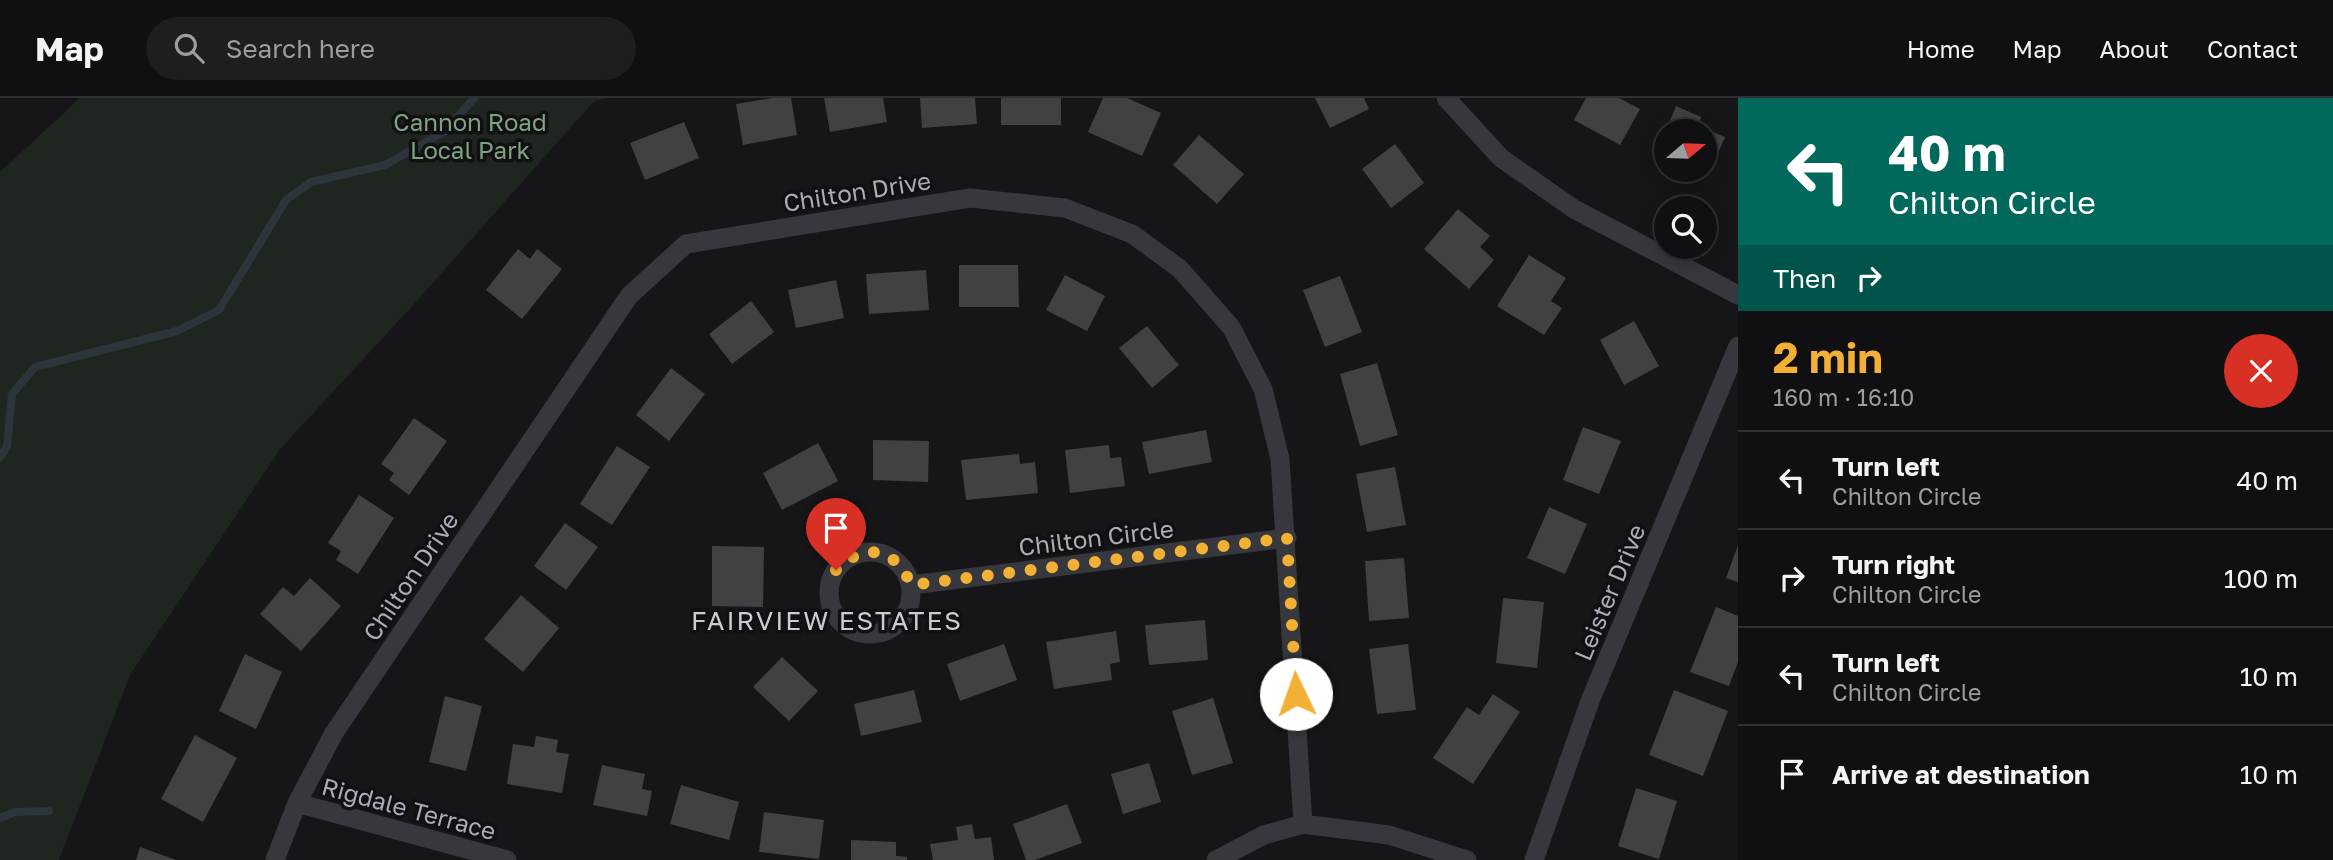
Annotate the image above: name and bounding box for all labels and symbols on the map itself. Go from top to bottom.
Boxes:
park label: Cannon Road Local Park [393,107,547,164]
north arrow [1654,119,1717,182]
street label: Chilton Drive [781,165,933,217]
pin [806,498,866,570]
street label: Chilton Drive [356,506,464,646]
street label: Chilton Circle [1017,513,1175,561]
street label: Leister Drive [1567,520,1651,664]
district label: FAIRVIEW ESTATES [691,605,963,636]
position arrow [1259,657,1333,731]
street label: Rigdale Terrace [319,771,499,845]

